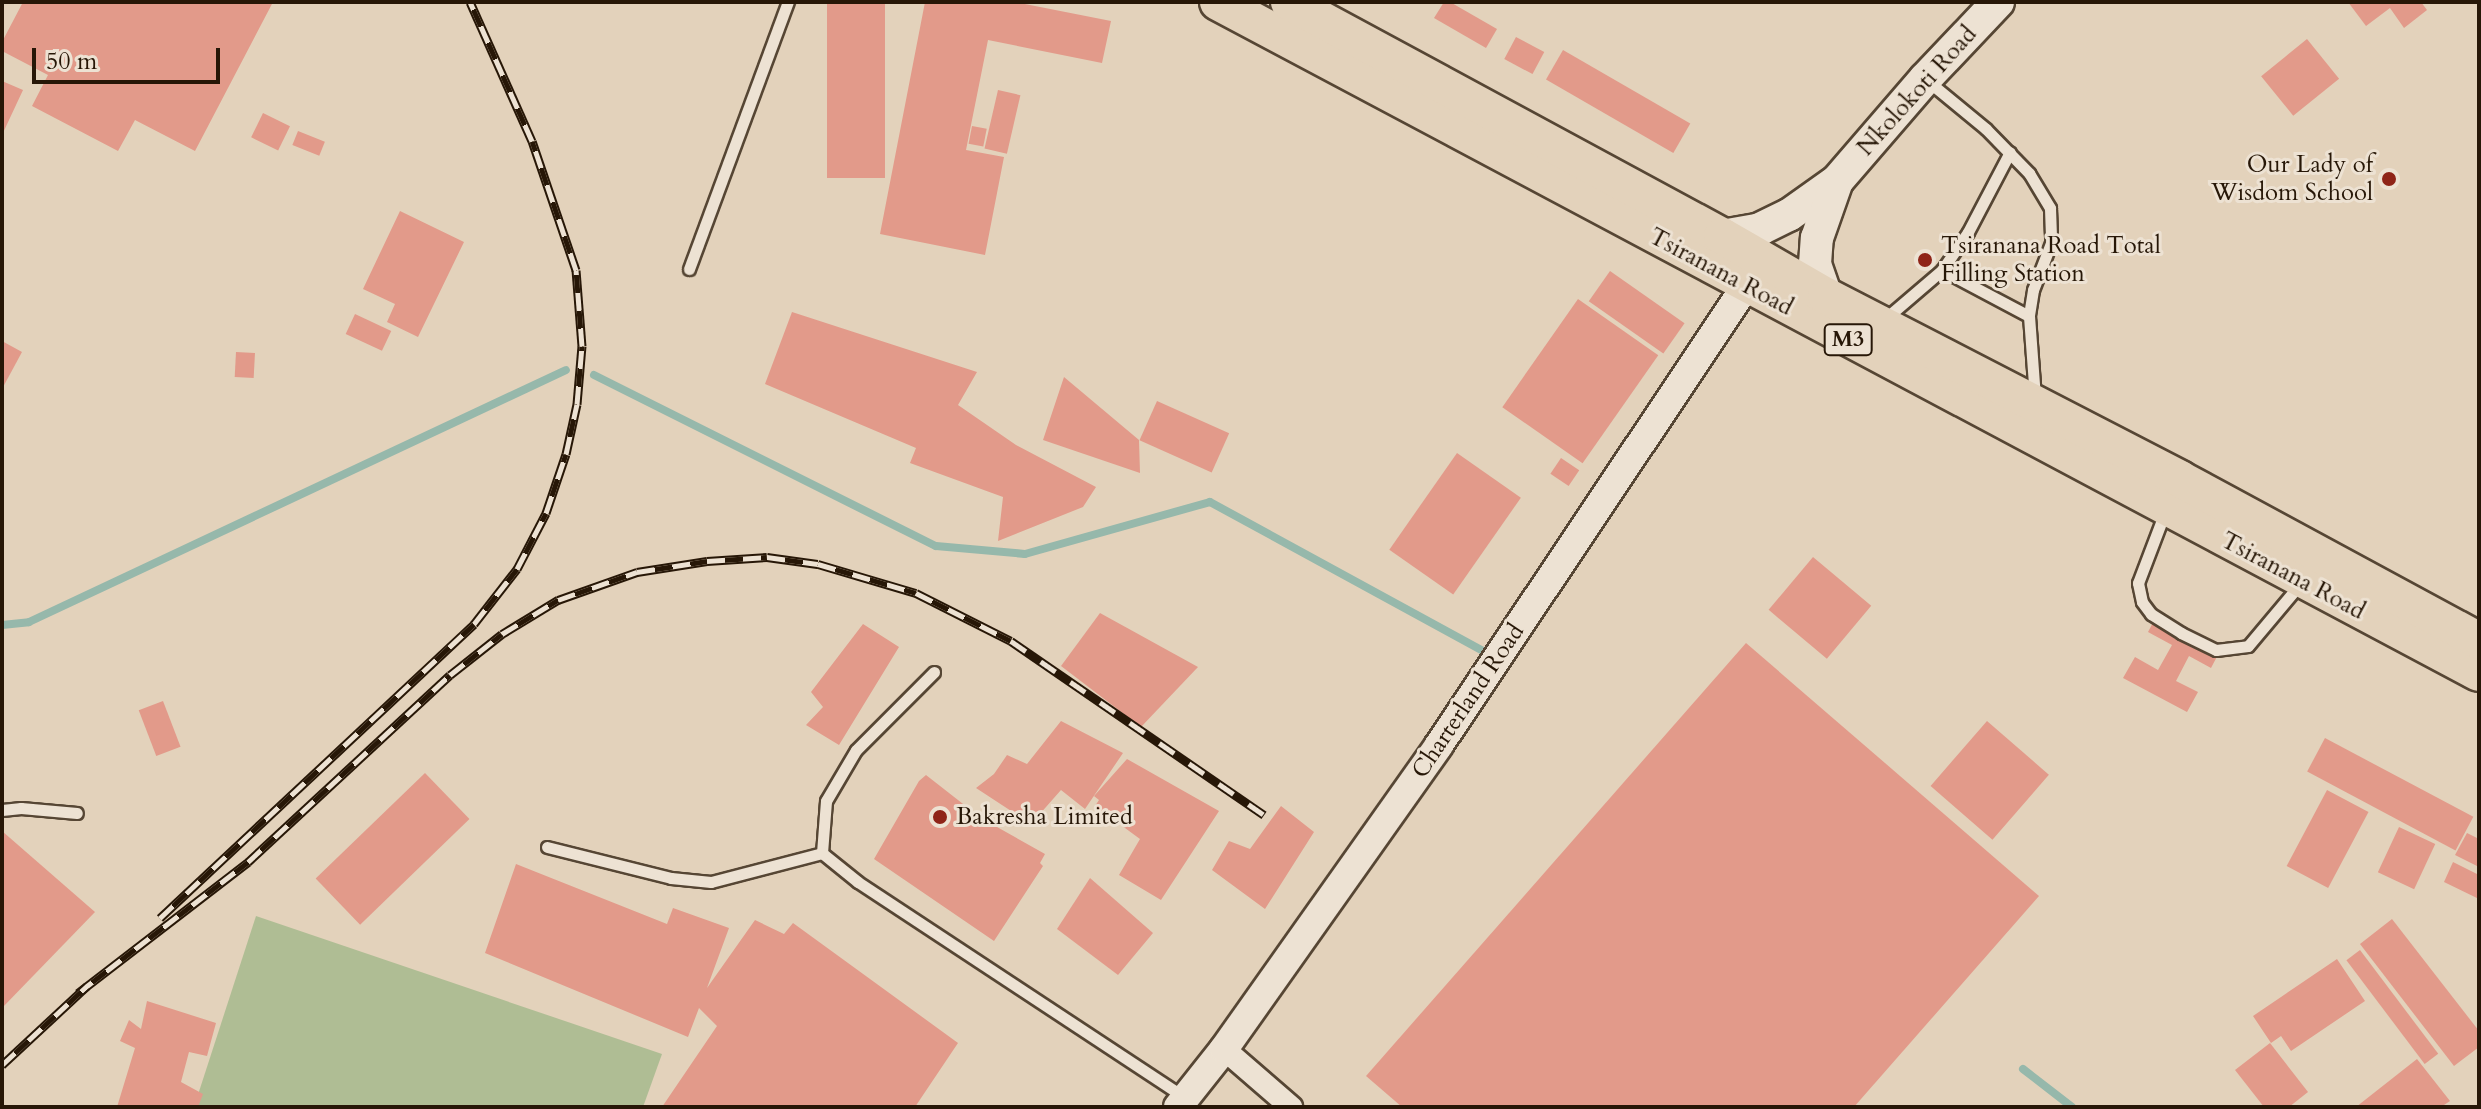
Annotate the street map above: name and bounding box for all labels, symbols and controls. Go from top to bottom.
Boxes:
street label: Nkolokoti Road [1851,20,1983,162]
scale bar [36,32,224,82]
text: 50 m [46,45,97,78]
place label: Our Lady of Wisdom School [2211,151,2373,207]
marker: Our Lady of Wisdom School [2380,170,2398,188]
street label: Tsiranana Road [1644,222,1798,322]
place label: Tsiranana Road Total Filling Station [1941,232,2161,288]
marker: Tsiranana Road Total Filling Station [1916,251,1934,269]
road number: M3 [1822,322,1874,358]
street label: Tsiranana Road [2216,526,2370,626]
street label: Charterland Road [1406,618,1530,784]
place label: Bakresha Limited [956,803,1133,831]
marker: Bakresha Limited [931,808,949,826]

